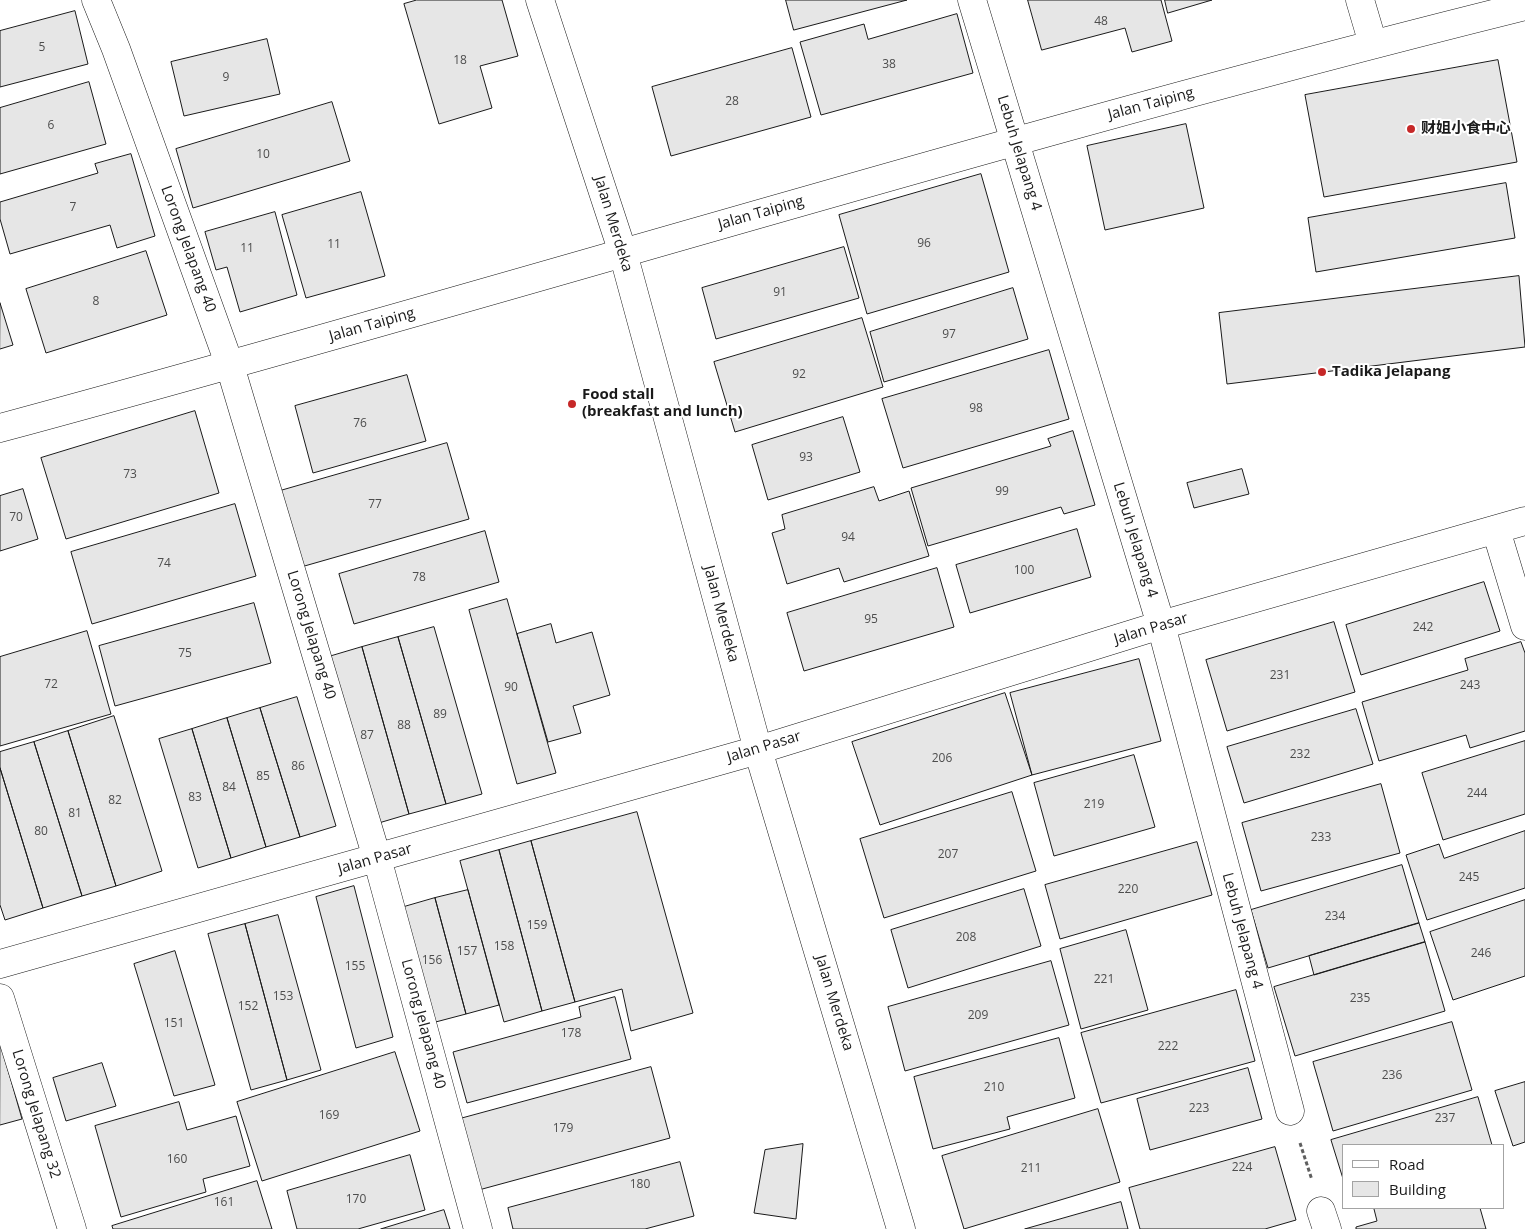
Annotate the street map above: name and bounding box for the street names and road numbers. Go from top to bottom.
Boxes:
street label: Jalan Taiping [1106,84,1196,124]
street label: Lebuh Jelapang 4 [993,93,1045,213]
street label: Jalan Merdeka [590,174,636,274]
street label: Lorong Jelapang 40 [157,183,219,315]
street label: Jalan Taiping [716,192,806,234]
street label: Jalan Taiping [327,304,417,346]
street label: Lebuh Jelapang 4 [1109,480,1161,600]
street label: Jalan Merdeka [699,564,743,664]
street label: Lorong Jelapang 40 [283,568,339,702]
street label: Jalan Pasar [1112,609,1190,649]
street label: Jalan Pasar [725,727,803,767]
street label: Jalan Pasar [336,840,414,878]
street label: Lebuh Jelapang 4 [1218,871,1266,991]
street label: Jalan Merdeka [811,953,857,1053]
street label: Lorong Jelapang 40 [397,957,449,1091]
street label: Lorong Jelapang 32 [8,1047,64,1181]

